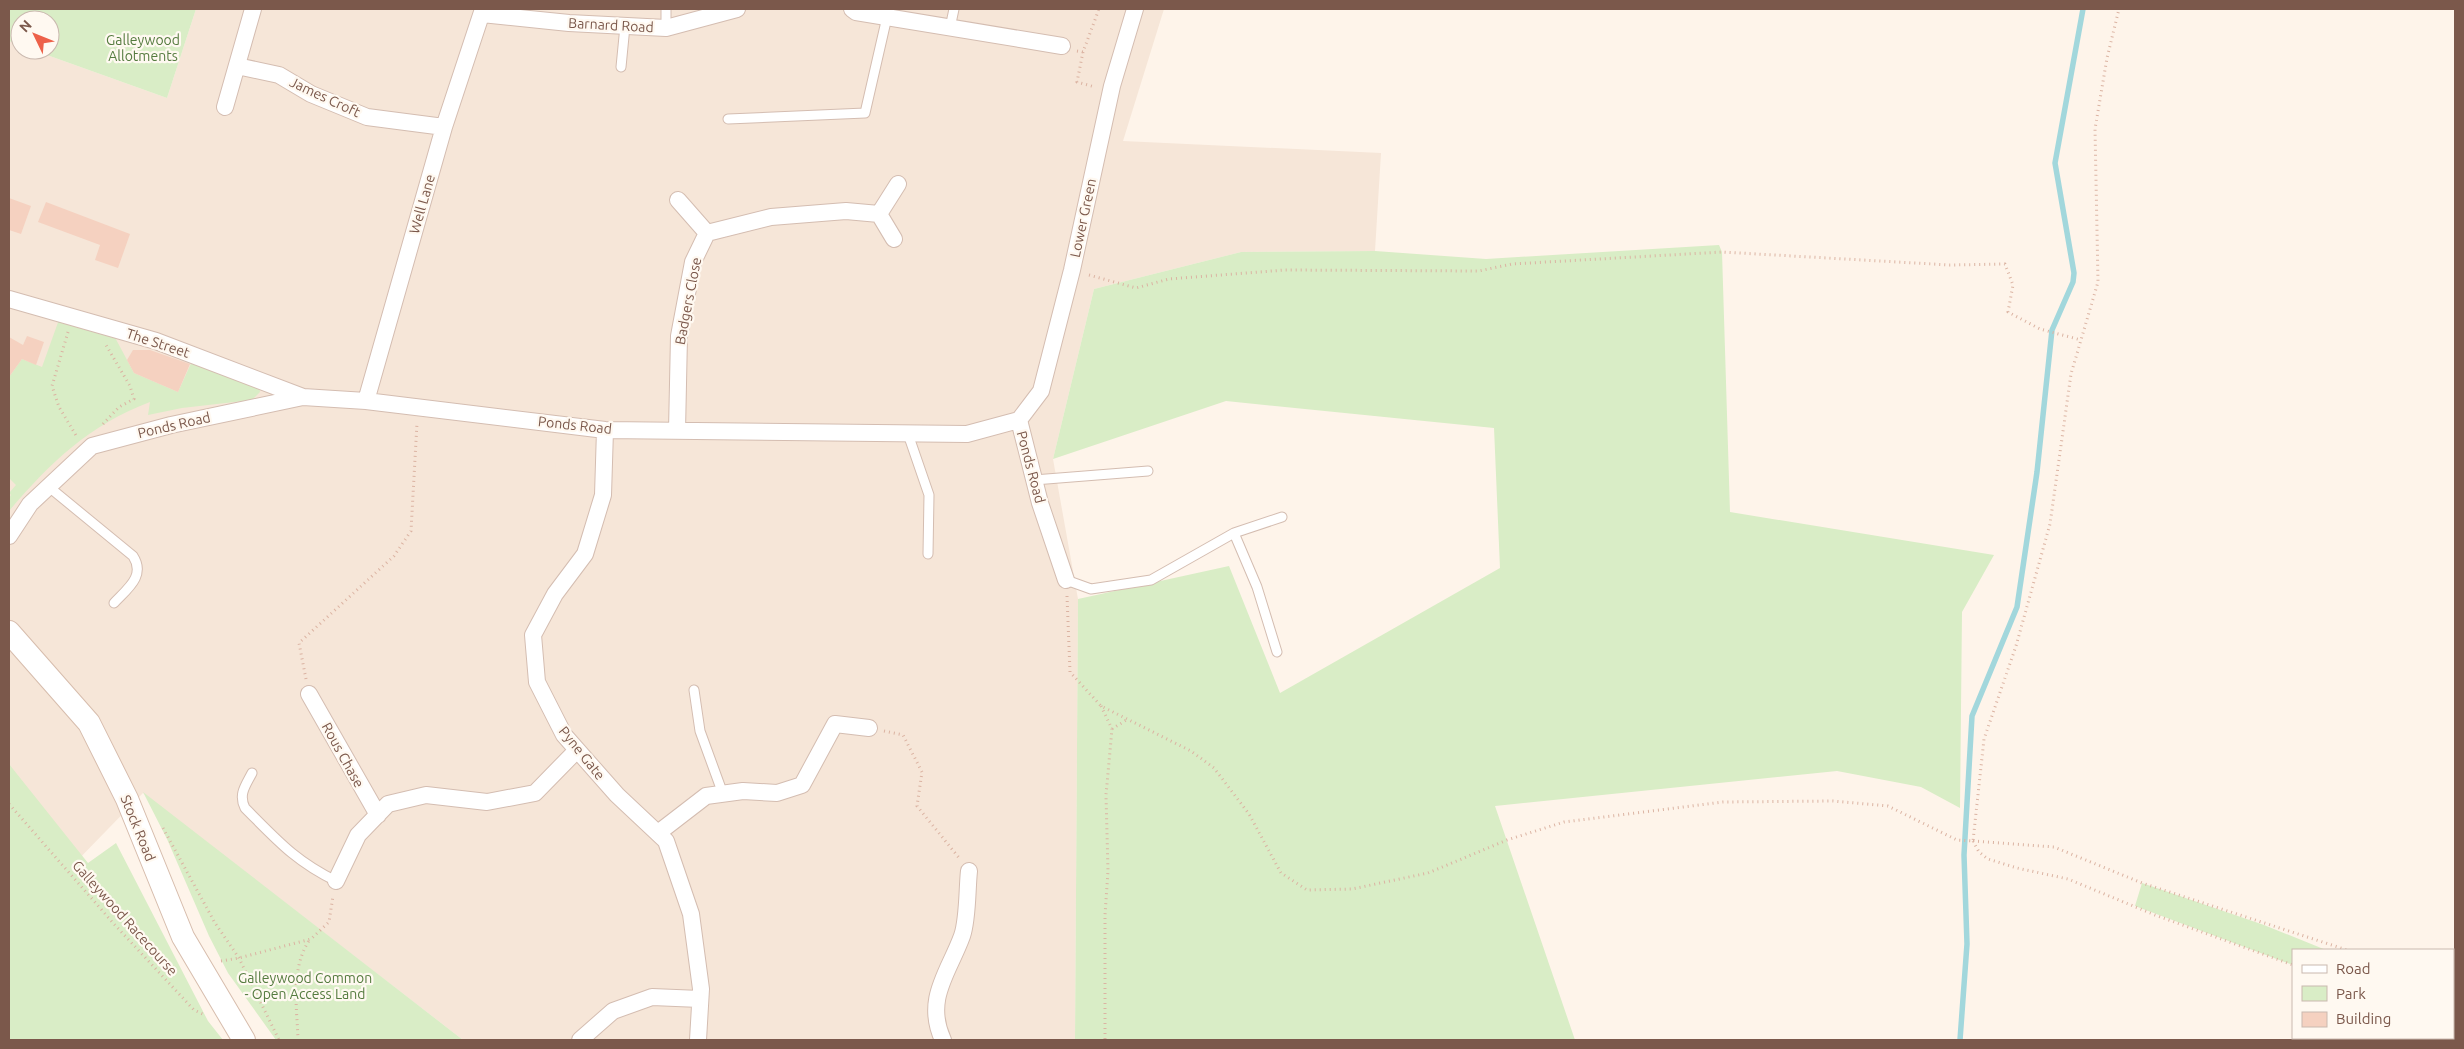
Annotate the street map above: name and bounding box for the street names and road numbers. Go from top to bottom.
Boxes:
street label: Barnard Road [568,15,654,35]
street label: James Croft [287,74,363,121]
street label: Well Lane [406,172,438,236]
street label: Lower Green [1067,177,1099,259]
street label: Badgers Close [672,256,704,346]
street label: The Street [124,325,192,361]
street label: Ponds Road [136,409,212,441]
street label: Ponds Road [537,413,613,437]
street label: Ponds Road [1014,429,1048,505]
street label: Rous Chase [319,720,367,790]
street label: Pyne Gate [556,723,608,783]
street label: Stock Road [117,793,159,863]
street label: Galleywood Racecourse [69,857,181,979]

